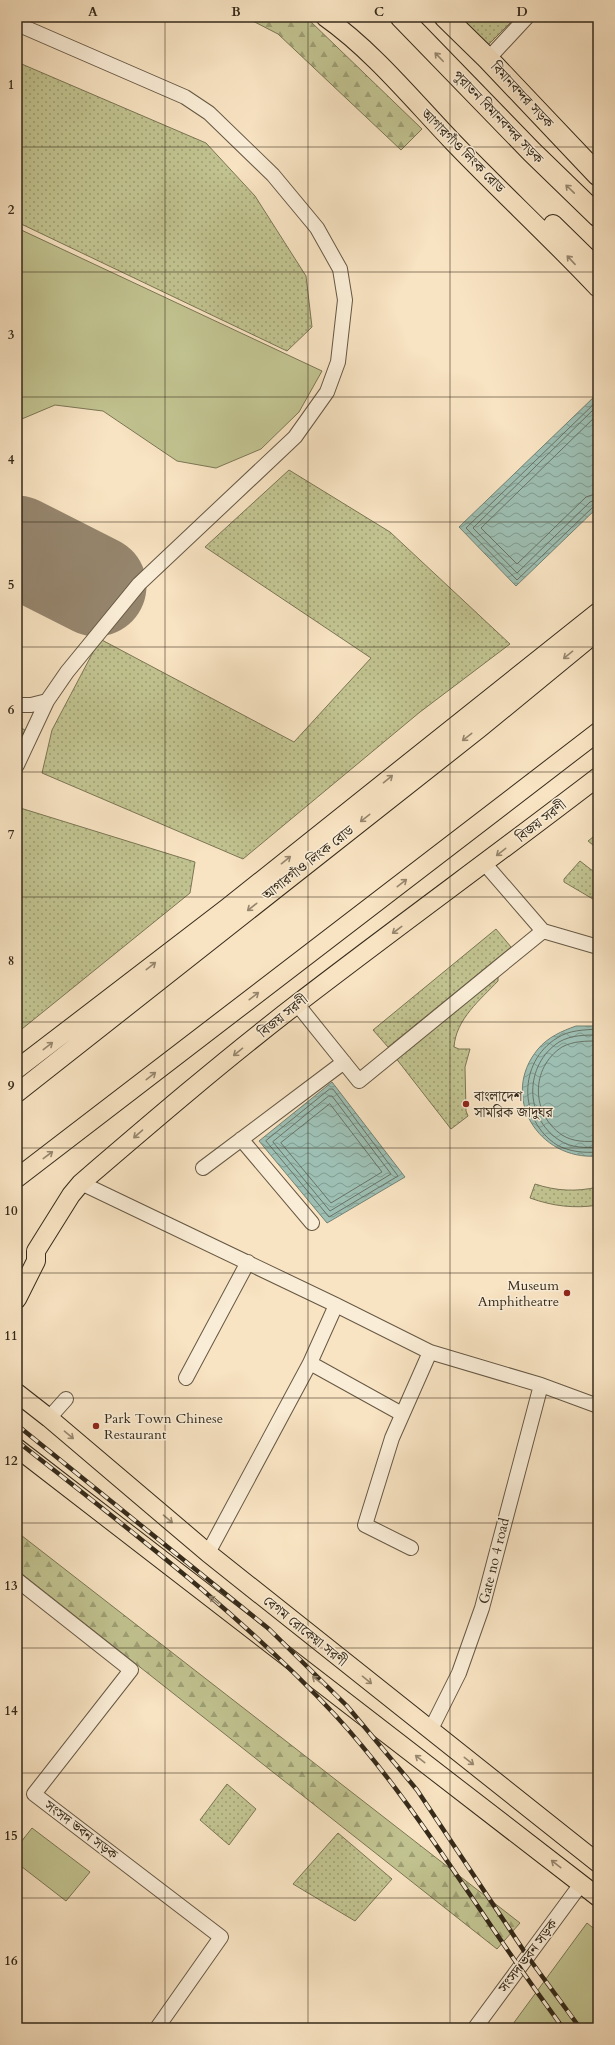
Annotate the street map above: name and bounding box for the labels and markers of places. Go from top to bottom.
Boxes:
place label: বাংলাদেশ সামরিক জাদুঘর [473,1087,553,1122]
marker: বাংলাদেশ সামরিক জাদুঘর [461,1099,471,1109]
place label: Museum Amphitheatre [478,1276,559,1311]
marker: Museum Amphitheatre [562,1288,572,1298]
place label: Park Town Chinese Restaurant [104,1409,223,1444]
marker: Park Town Chinese Restaurant [91,1421,101,1431]

